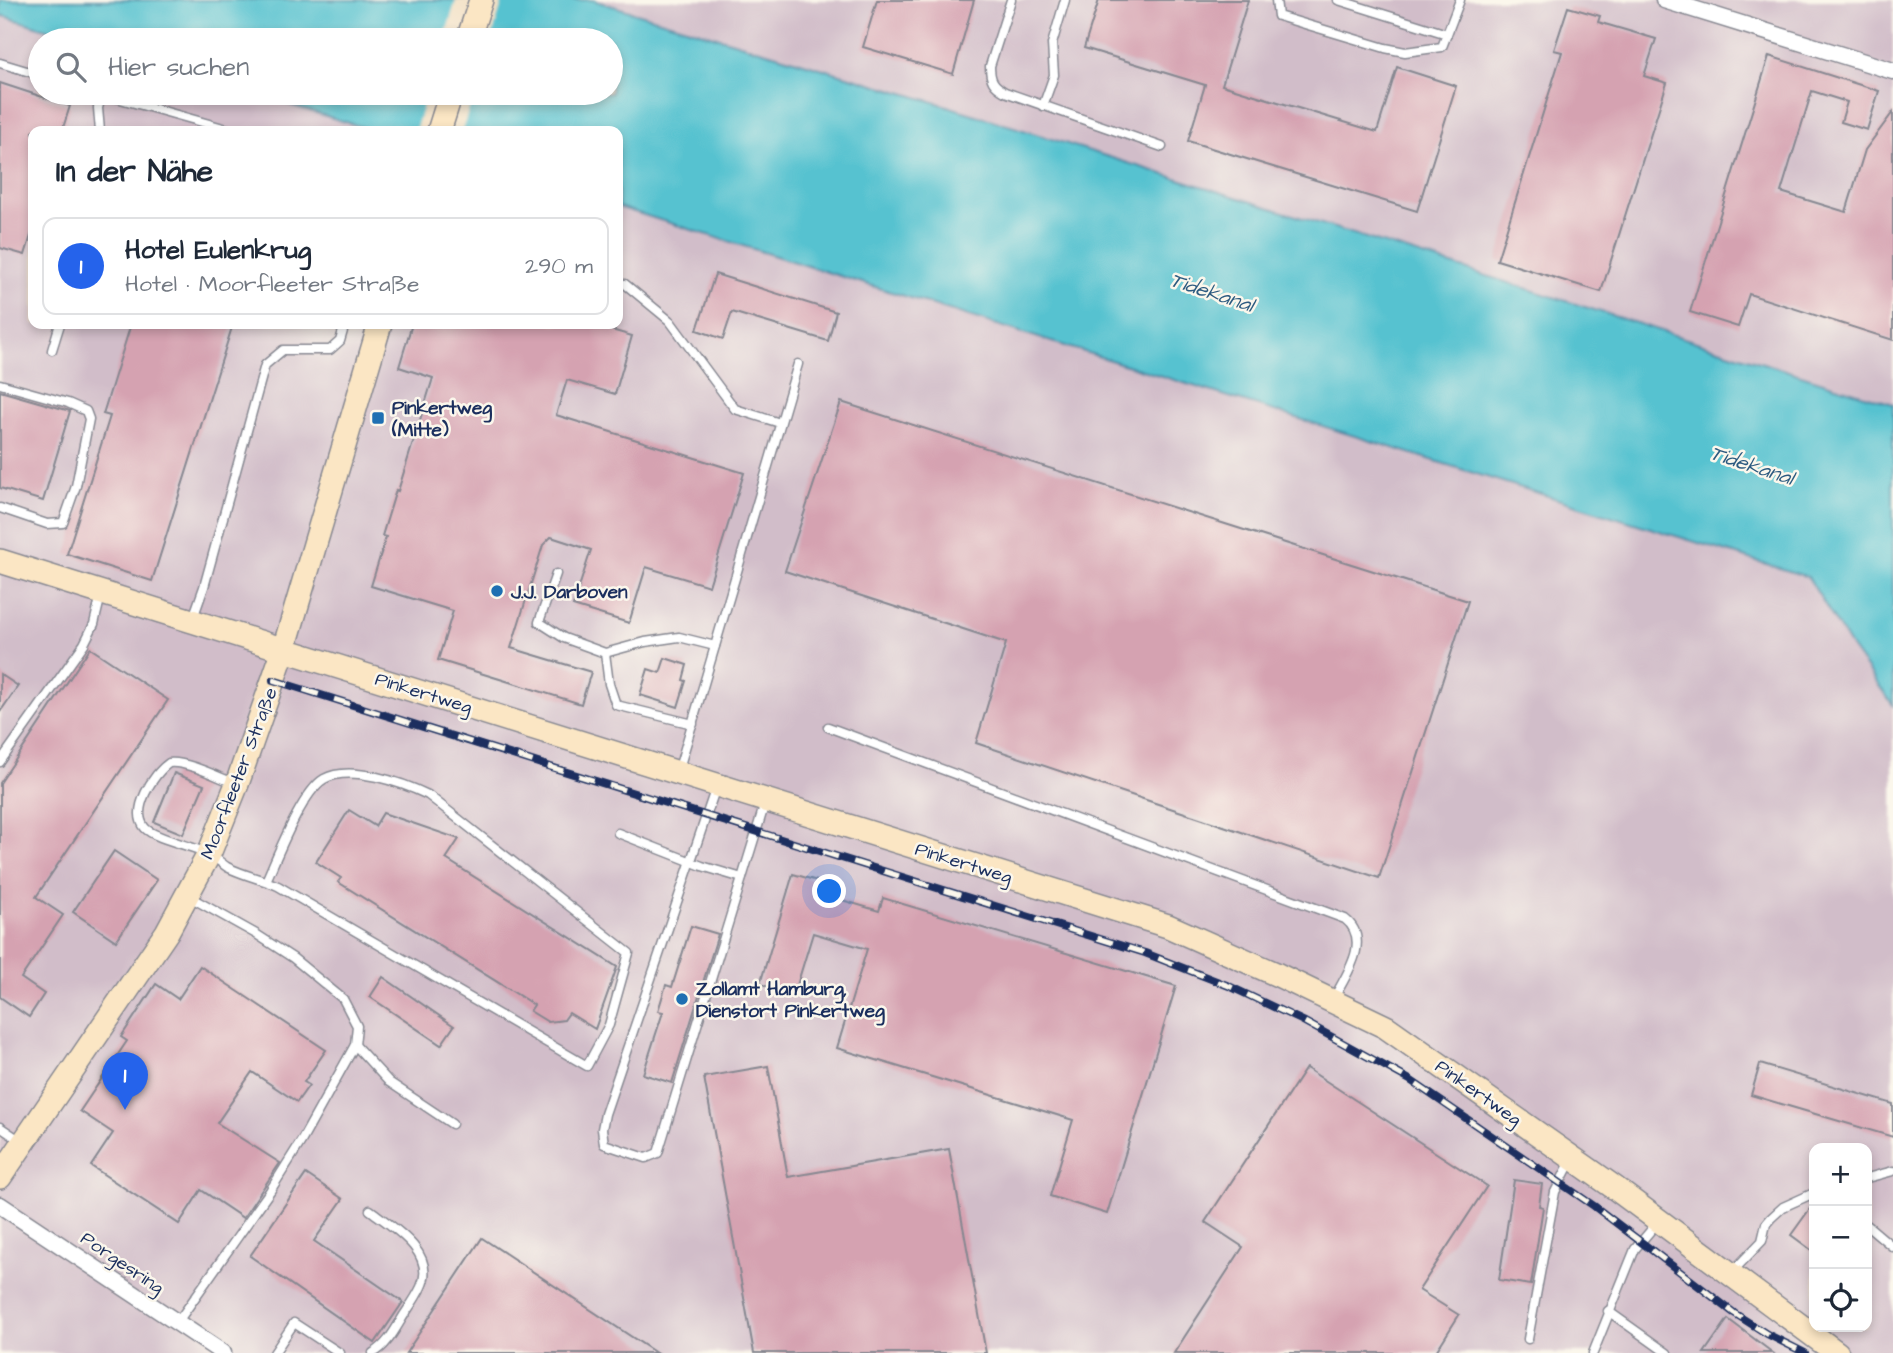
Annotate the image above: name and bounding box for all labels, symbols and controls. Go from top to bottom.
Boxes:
search box [28,28,623,105]
icon: search [52,48,90,86]
text: Hier suchen [108,49,249,85]
text: In der Nähe [56,151,213,193]
text: Hotel Eulenkrug [125,232,311,268]
text: 1 [80,250,82,282]
text: 290 m [525,250,593,282]
water label: Tidekanal [1166,265,1260,320]
text: Hotel · Moorfleeter Straße [125,268,420,300]
place label: Pinkertweg (Mitte) [391,395,492,444]
marker: Pinkertweg (Mitte) [370,410,386,426]
water label: Tidekanal [1706,438,1800,493]
place label: J.J. Darboven [510,579,628,606]
marker: J.J. Darboven [489,583,505,599]
street label: Pinkertweg [371,666,476,722]
street label: Moorfleeter Straße [194,684,285,863]
street label: Pinkertweg [911,836,1016,892]
your location [812,874,846,908]
place label: Zollamt Hamburg, Dienstort Pinkertweg [696,976,885,1026]
marker: Zollamt Hamburg, Dienstort Pinkertweg [674,991,690,1007]
pin: 1 [102,1052,148,1110]
street label: Pinkertweg [1429,1053,1527,1134]
map controls [1809,1143,1872,1332]
button: + [1809,1143,1872,1206]
button: − [1809,1206,1872,1269]
street label: Porgesring [74,1225,169,1302]
button: locate [1809,1269,1872,1332]

